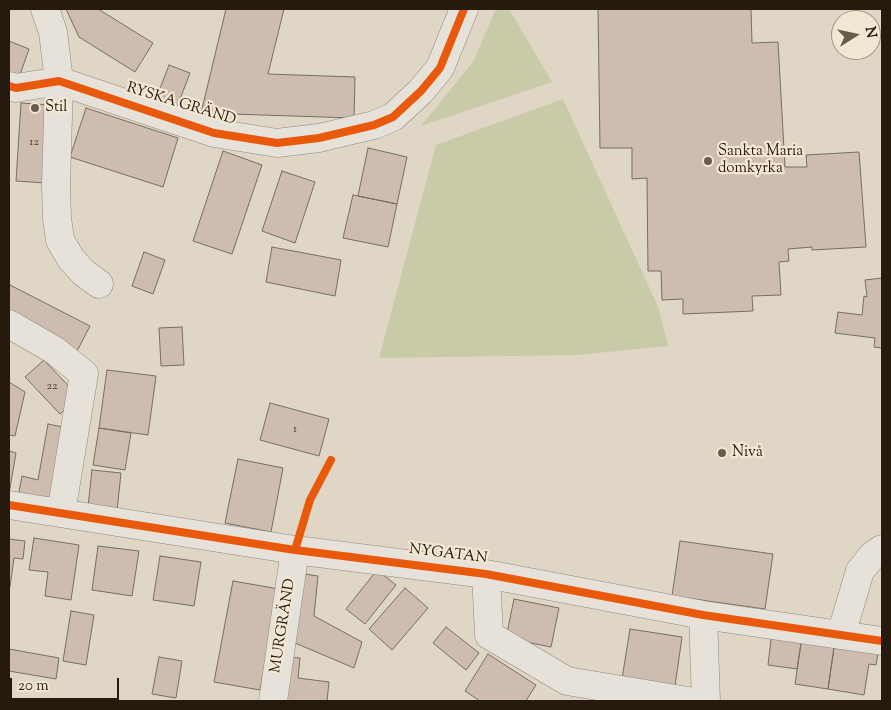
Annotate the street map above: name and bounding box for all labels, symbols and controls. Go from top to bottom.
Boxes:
north arrow [831,10,881,60]
text: N [859,25,881,40]
street label: RYSKA GRÄND [124,80,238,130]
place label: Stil [45,99,68,117]
marker: Stil [29,102,41,114]
house number: 12 [29,136,39,150]
place label: Sankta Maria domkyrka [718,143,803,178]
marker: Sankta Maria domkyrka [702,155,714,167]
house number: 22 [46,380,58,394]
house number: 1 [293,423,297,437]
place label: Nivå [732,444,763,462]
marker: Nivå [716,447,728,459]
street label: NYGATAN [408,541,488,569]
street label: MURGRÄND [268,577,300,675]
scale bar [12,668,121,700]
text: 20 m [18,676,49,697]

